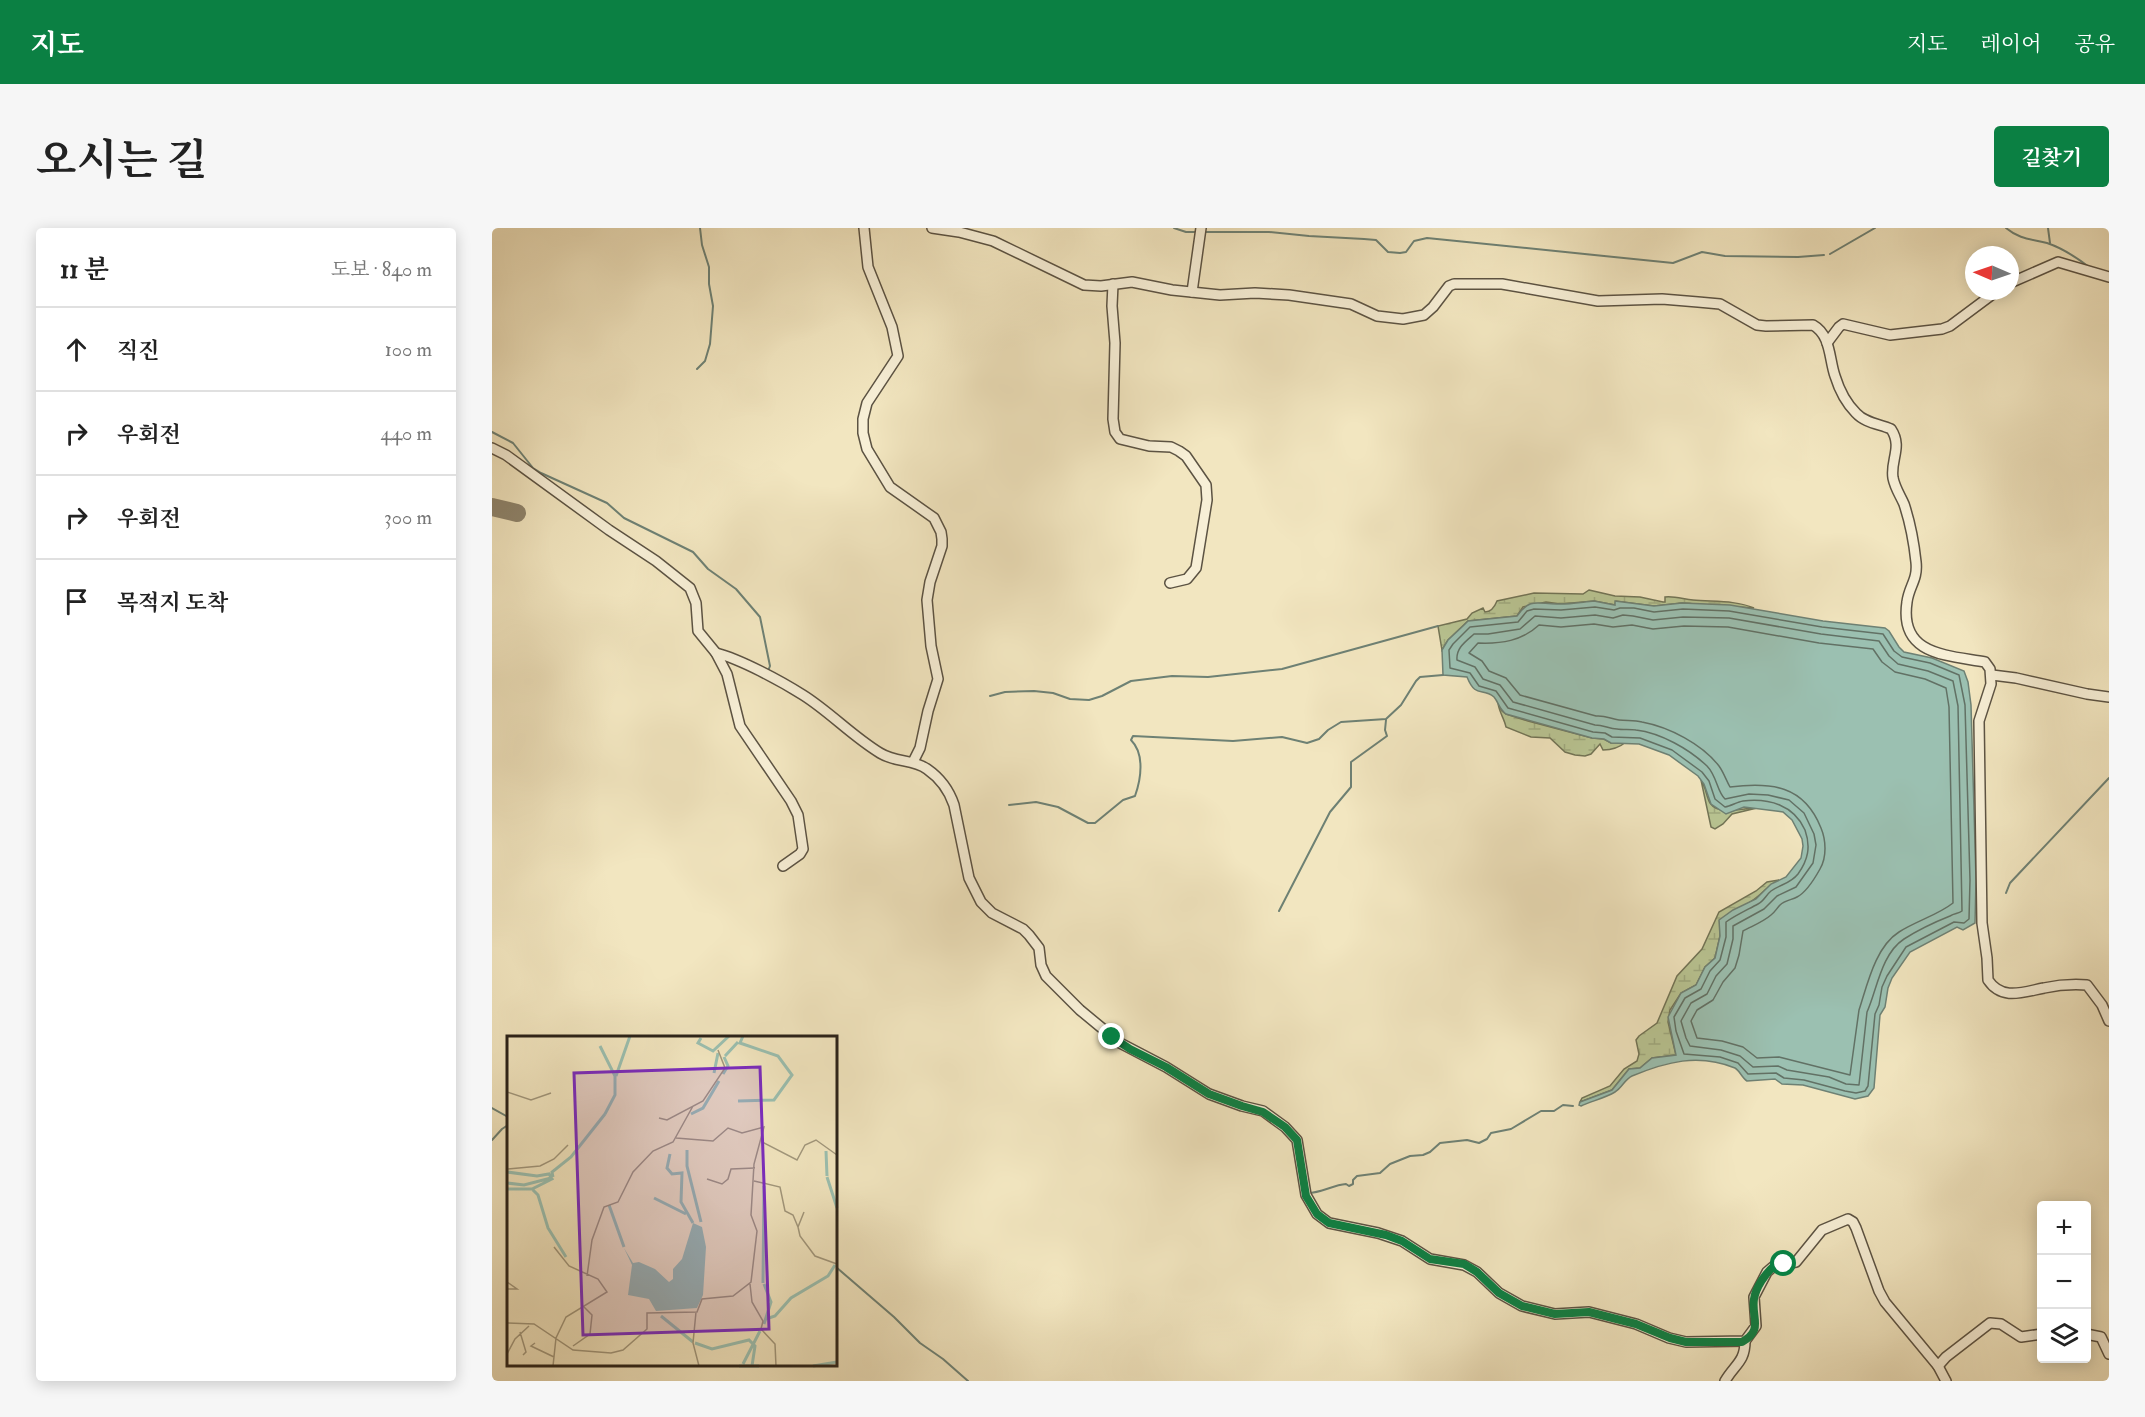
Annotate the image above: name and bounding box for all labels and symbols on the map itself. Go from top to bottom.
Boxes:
north arrow [1965,246,2019,300]
route end [1098,1023,1124,1049]
inset map [507,1036,837,1366]
route start [1770,1250,1796,1276]

